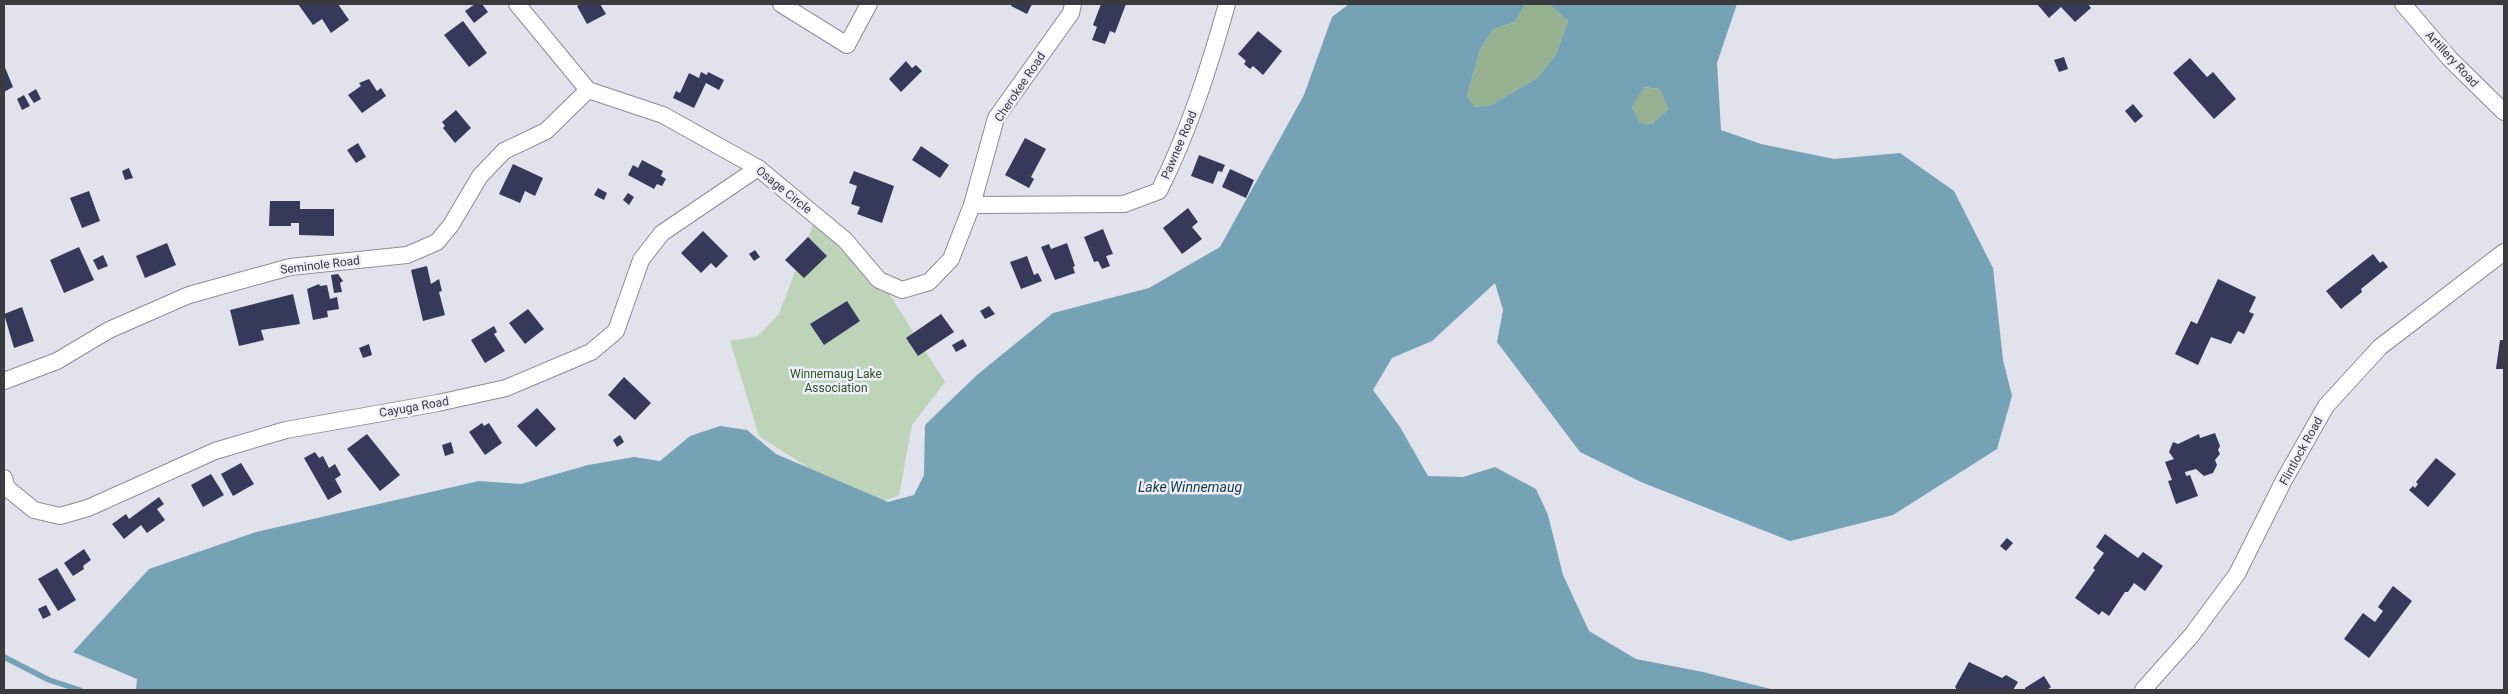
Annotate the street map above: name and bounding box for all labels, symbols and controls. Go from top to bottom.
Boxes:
street label: Artillery Road [2422,28,2482,90]
street label: Cherokee Road [992,50,1048,124]
street label: Pawnee Road [1158,109,1200,181]
street label: Osage Circle [753,163,815,217]
street label: Seminole Road [279,253,361,277]
park label: Winnemaug Lake Association [790,367,882,395]
street label: Cayuga Road [378,394,450,420]
street label: Flintlock Road [2277,415,2325,487]
water label: Lake Winnemaug [1138,479,1242,495]

